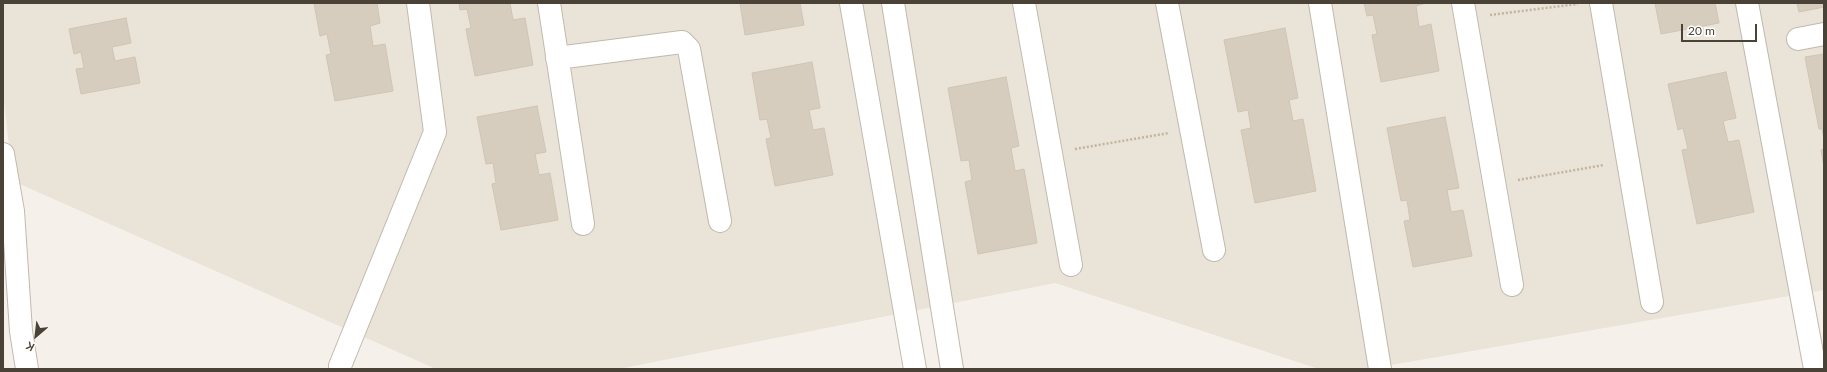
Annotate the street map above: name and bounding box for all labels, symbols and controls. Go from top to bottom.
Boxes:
scale bar [1683,16,1759,42]
text: 20 m [1688,23,1715,38]
north arrow [16,316,56,356]
text: K [24,340,37,355]

